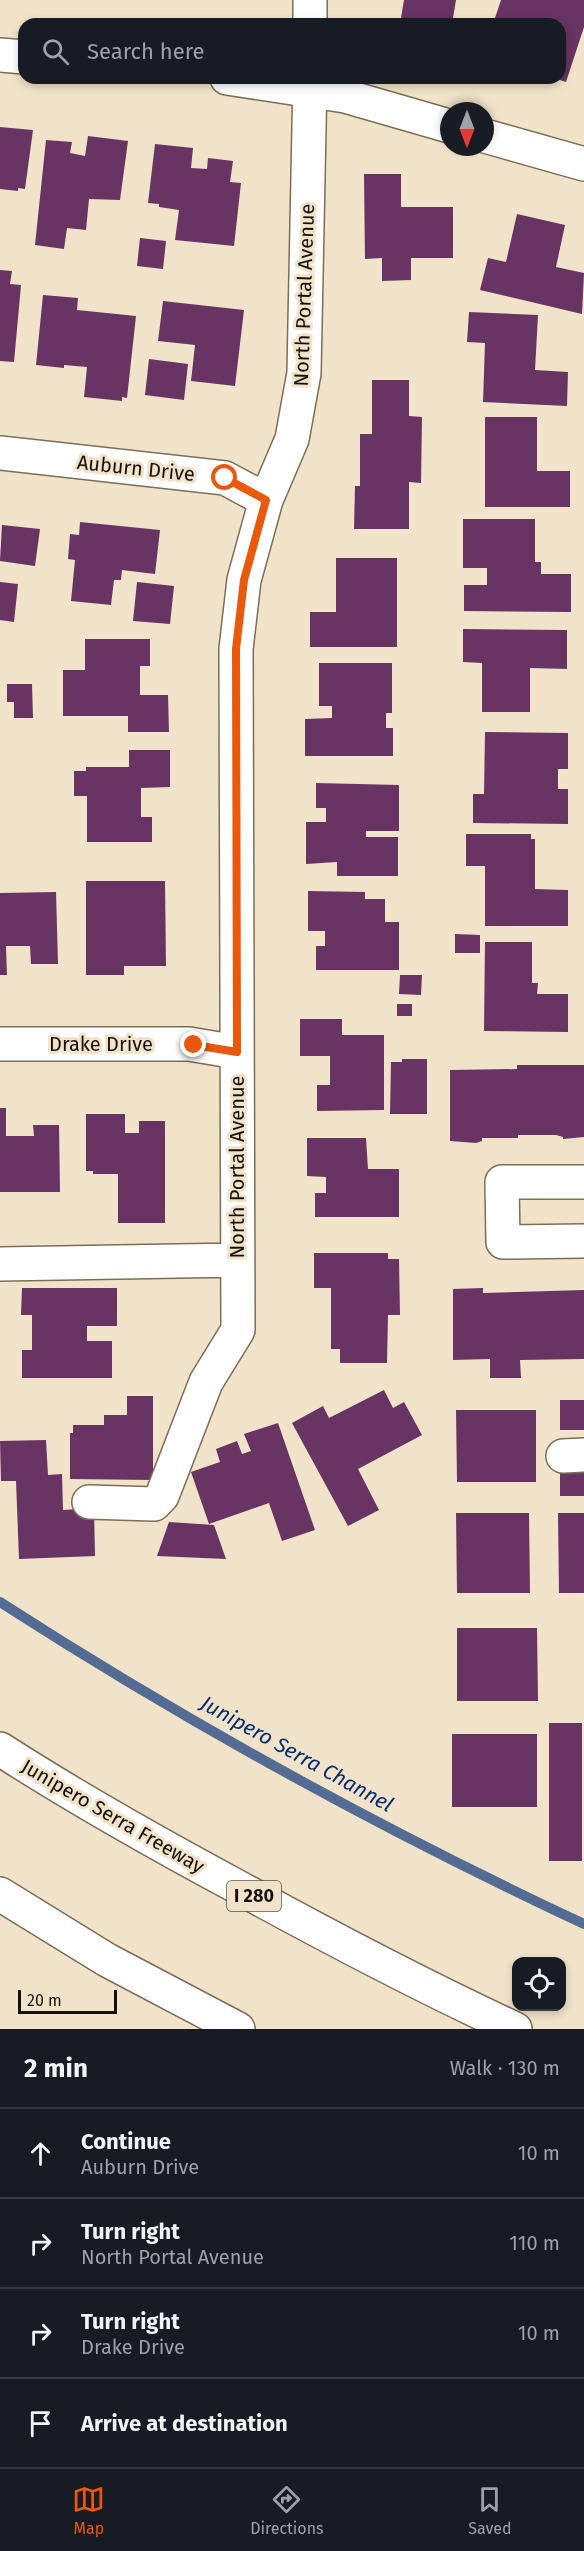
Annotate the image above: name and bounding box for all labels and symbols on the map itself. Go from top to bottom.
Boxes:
north arrow [440,102,494,156]
street label: North Portal Avenue [289,203,319,387]
street label: Auburn Drive [76,450,196,486]
route start [211,464,237,490]
route end [180,1031,206,1057]
street label: Drake Drive [49,1032,153,1056]
street label: North Portal Avenue [225,1075,249,1259]
water label: Junipero Serra Channel [195,1690,398,1818]
street label: Junipero Serra Freeway [17,1754,209,1878]
road number: I 280 [227,1881,281,1911]
scale bar [18,1987,117,2014]

